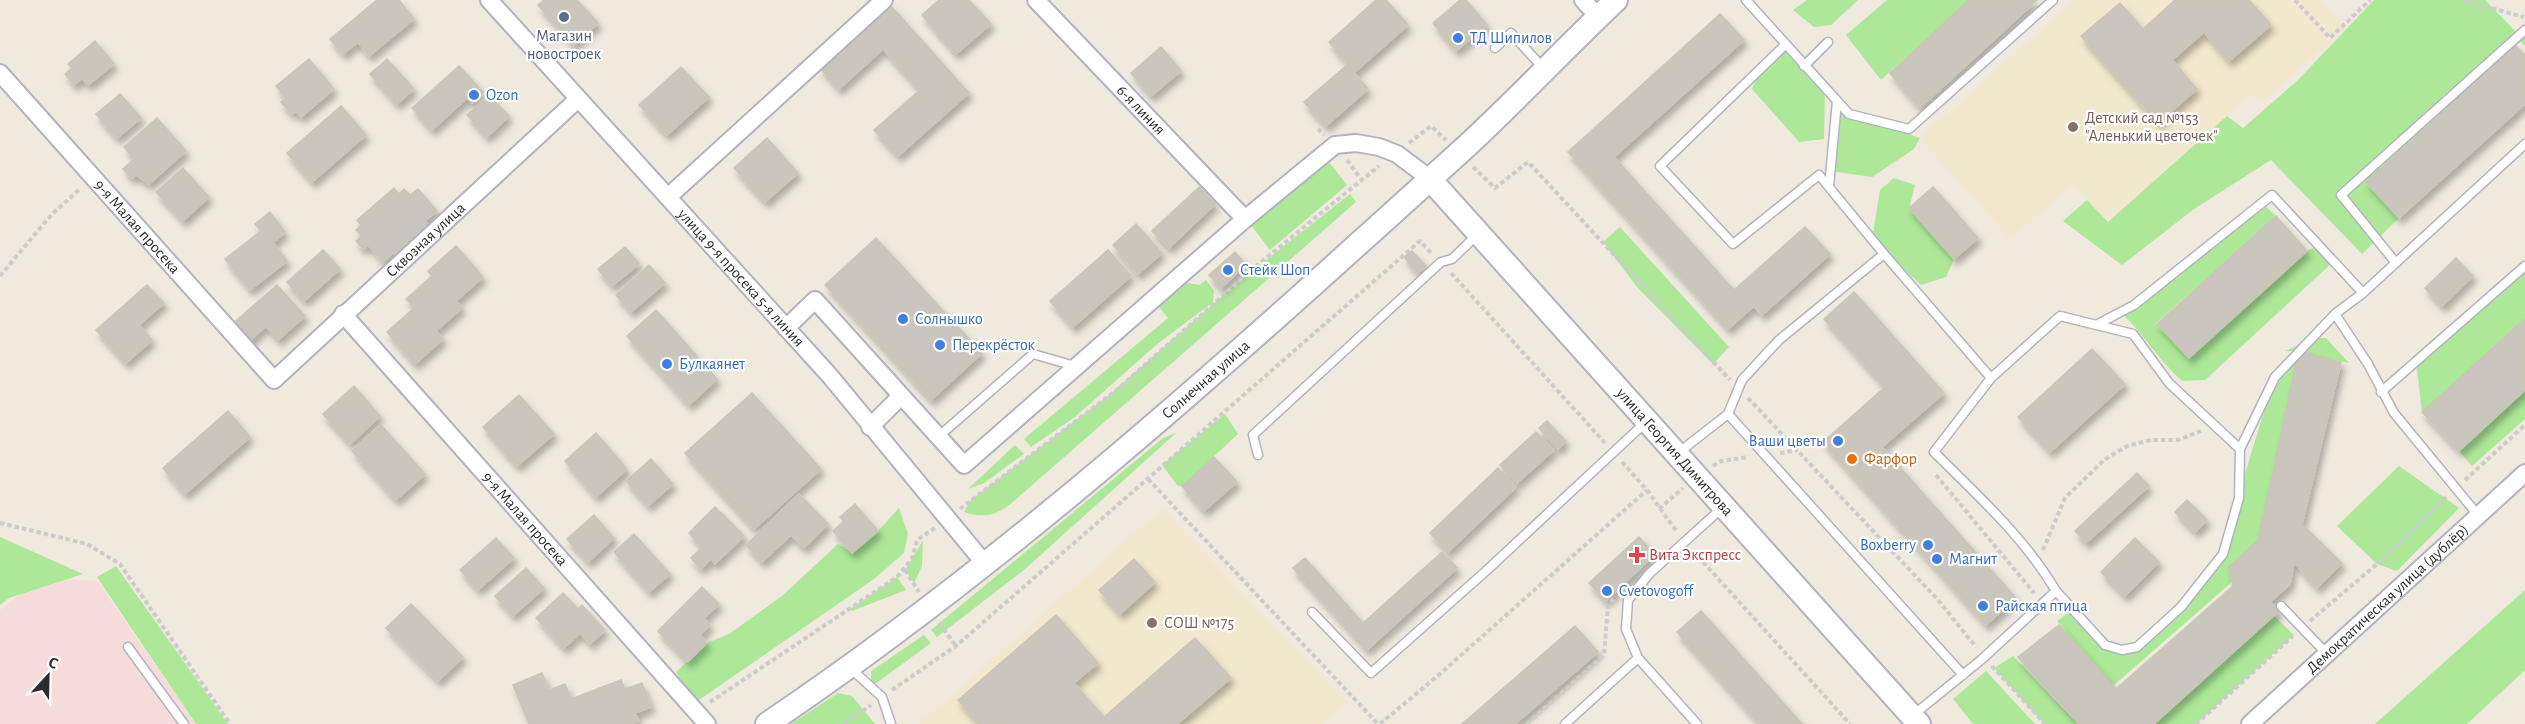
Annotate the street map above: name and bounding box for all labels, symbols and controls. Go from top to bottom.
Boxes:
marker: Магазин новостроек [557,10,571,24]
place label: Магазин новостроек [527,28,602,62]
place label: ТД Шипилов [1470,30,1552,46]
marker: ТД Шипилов [1451,31,1465,45]
street label: 6-я линия [1114,82,1168,138]
place label: Ozon [486,87,518,103]
marker: Ozon [467,88,481,102]
place label: Детский сад №153 "Аленький цветочек" [2085,110,2218,144]
marker: Детский сад №153 "Аленький цветочек" [2066,120,2080,134]
street label: 9-я Малая просека [91,177,183,277]
street label: Сквозная улица [383,200,468,280]
street label: улица 9-я просека 5-я линия [673,205,807,350]
place label: Стейк Шоп [1240,262,1310,278]
marker: Стейк Шоп [1221,263,1235,277]
place label: Солнышко [915,311,983,327]
marker: Солнышко [896,312,910,326]
place label: Перекрёсток [952,337,1036,353]
street label: Солнечная улица [1159,337,1253,422]
marker: Перекрёсток [933,338,947,352]
place label: Булкаянет [679,356,745,373]
marker: Булкаянет [660,357,674,371]
street label: улица Георгия Димитрова [1612,384,1736,519]
place label: Ваши цветы [1749,433,1826,449]
marker: Ваши цветы [1831,434,1845,448]
place label: Фарфор [1864,451,1917,467]
marker: Фарфор [1845,452,1859,466]
street label: 9-я Малая просека [479,469,571,569]
street label: Демократическая улица (дублёр) [2303,521,2472,676]
place label: Boxberry [1860,537,1916,554]
marker: Boxberry [1921,538,1935,552]
place label: Вита Экспресс [1649,547,1741,563]
marker: Вита Экспресс [1630,548,1644,562]
place label: Магнит [1949,551,1997,567]
marker: Магнит [1930,552,1944,566]
place label: Cvetovogoff [1619,583,1694,599]
marker: Cvetovogoff [1600,584,1614,598]
place label: Райская птица [1995,598,2088,614]
marker: Райская птица [1976,599,1990,613]
place label: СОШ №175 [1164,615,1234,631]
marker: СОШ №175 [1145,616,1159,630]
north arrow [18,646,78,706]
text: С [46,654,60,672]

